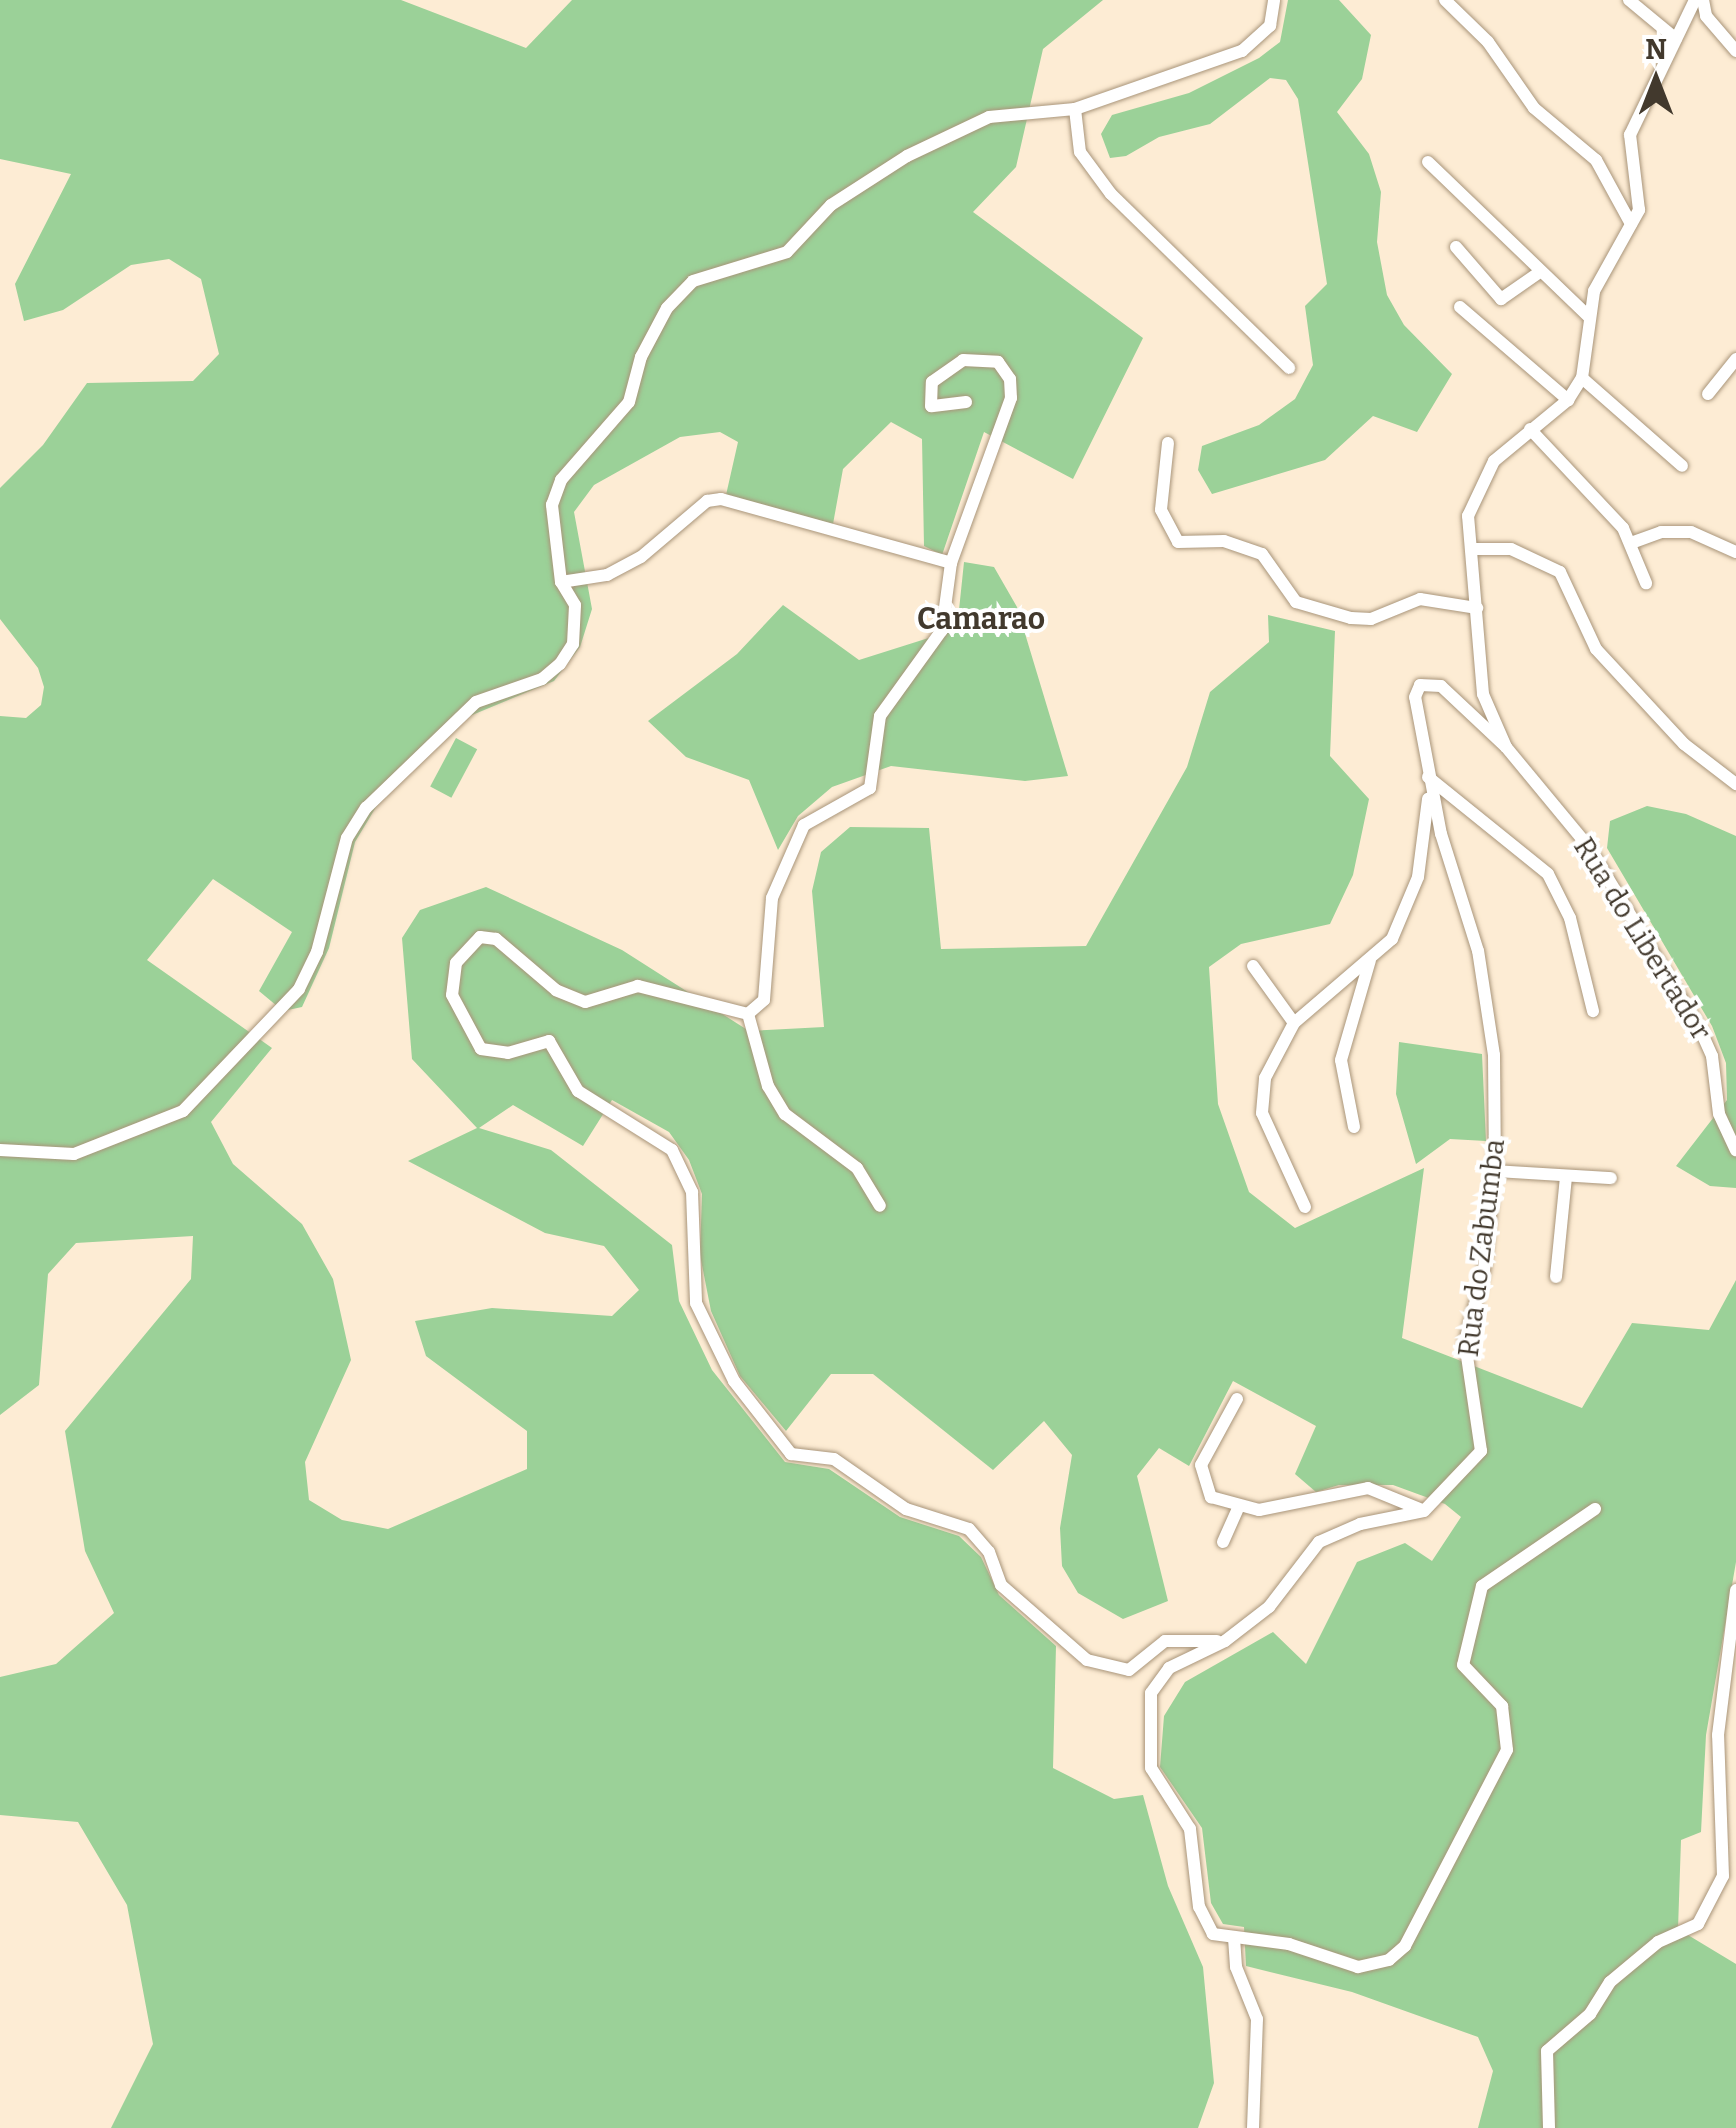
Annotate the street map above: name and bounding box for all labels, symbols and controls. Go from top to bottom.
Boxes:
north arrow [1606,30,1706,130]
text: N [1645,33,1667,66]
district label: Camarao [917,601,1045,637]
street label: Rua do Libertador [1566,832,1718,1046]
street label: Rua do Zabumba [1452,1137,1512,1359]

